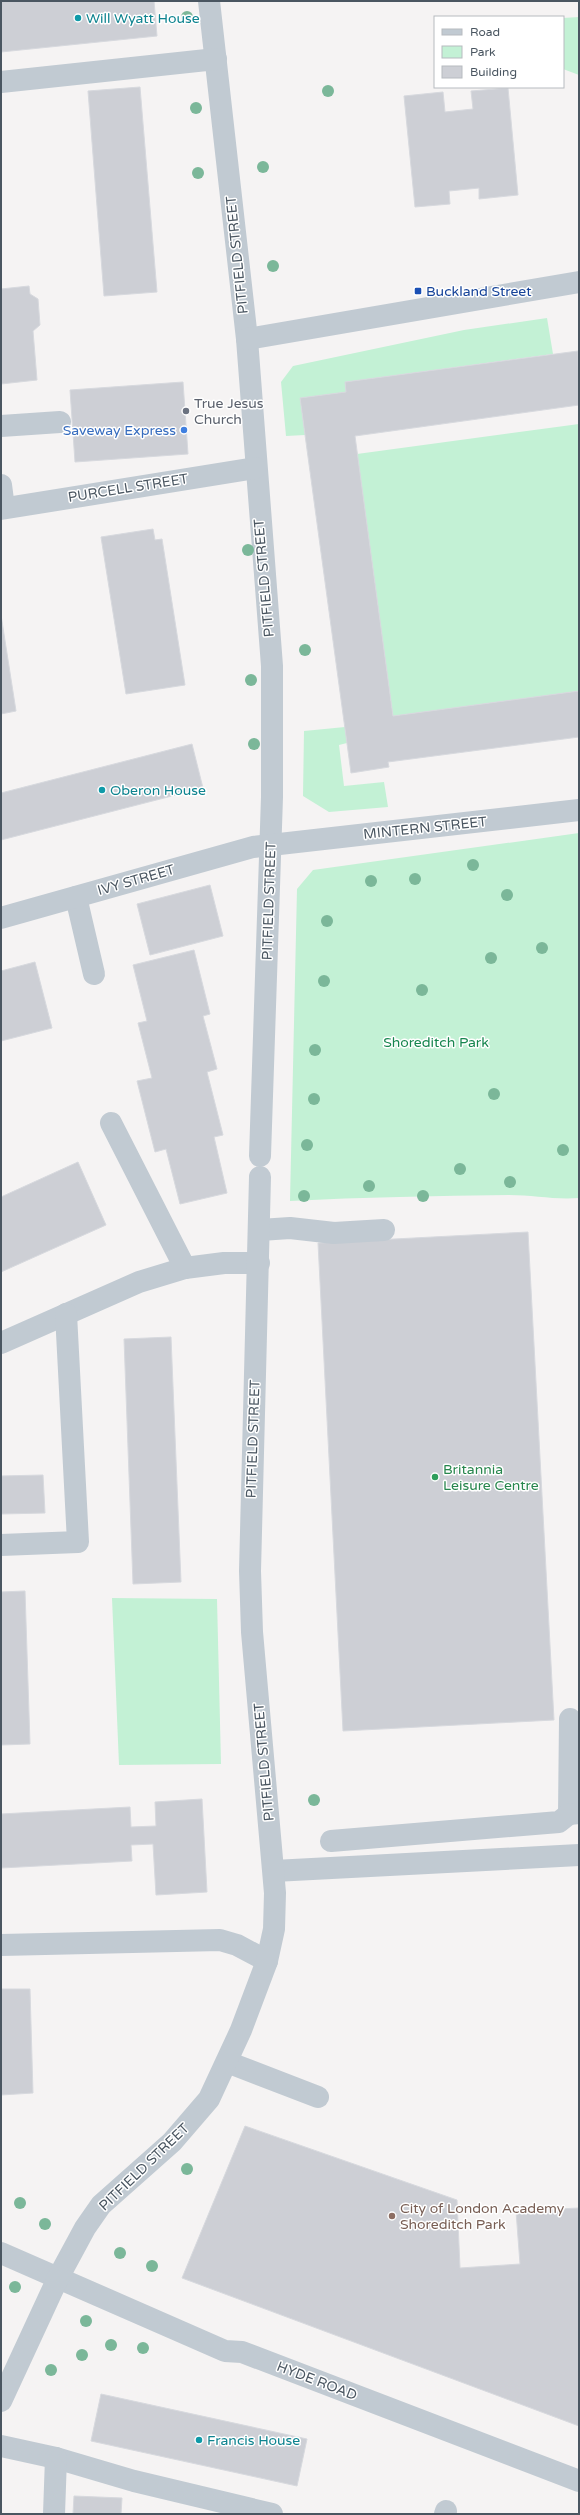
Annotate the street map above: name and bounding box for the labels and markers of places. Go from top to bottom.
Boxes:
place label: Will Wyatt House [86,10,200,27]
marker: Will Wyatt House [73,13,83,23]
place label: Buckland Street [426,283,532,300]
marker: Buckland Street [413,286,423,296]
place label: True Jesus Church [194,395,264,428]
marker: True Jesus Church [181,406,191,416]
place label: Saveway Express [63,422,176,439]
marker: Saveway Express [179,425,189,435]
place label: Oberon House [110,782,206,799]
marker: Oberon House [97,785,107,795]
place label: Britannia Leisure Centre [443,1461,539,1494]
marker: Britannia Leisure Centre [430,1472,440,1482]
place label: City of London Academy Shoreditch Park [400,2200,565,2233]
marker: City of London Academy Shoreditch Park [387,2211,397,2221]
place label: Francis House [207,2432,300,2449]
marker: Francis House [194,2435,204,2445]

